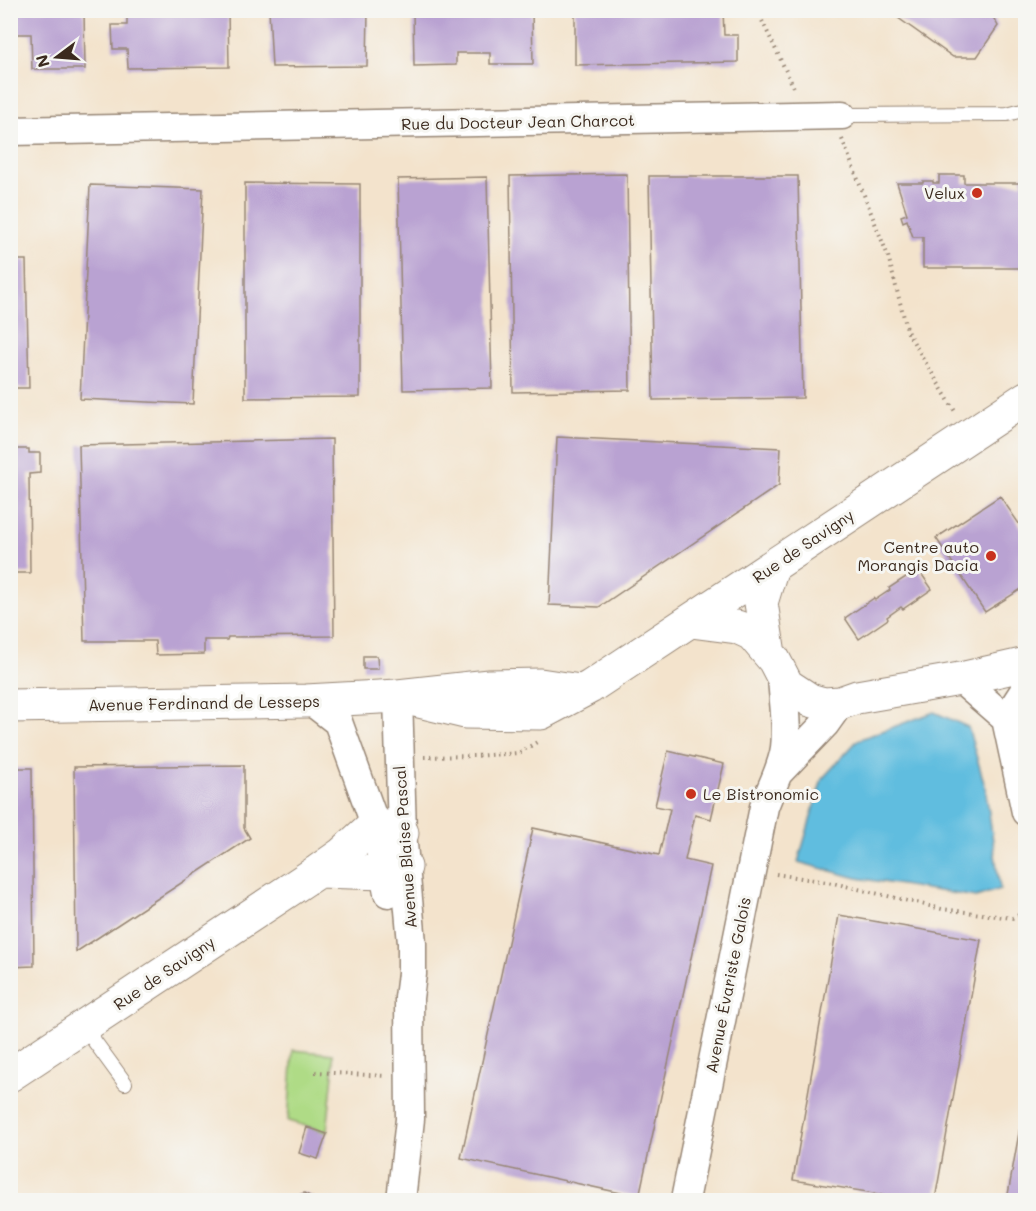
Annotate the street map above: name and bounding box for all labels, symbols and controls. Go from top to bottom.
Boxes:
north arrow [27,27,87,87]
text: N [30,53,54,70]
street label: Rue du Docteur Jean Charcot [401,109,635,134]
place label: Velux [924,182,965,203]
marker: Velux [970,186,984,200]
street label: Rue de Savigny [748,504,858,587]
place label: Centre auto Morangis Dacia [858,536,979,575]
marker: Centre auto Morangis Dacia [984,549,998,563]
street label: Avenue Ferdinand de Lesseps [88,690,320,715]
street label: Avenue Blaise Pascal [388,765,421,929]
place label: Le Bistronomic [703,783,819,804]
marker: Le Bistronomic [684,787,698,801]
street label: Avenue Évariste Galois [700,895,755,1075]
street label: Rue de Savigny [109,931,219,1014]

